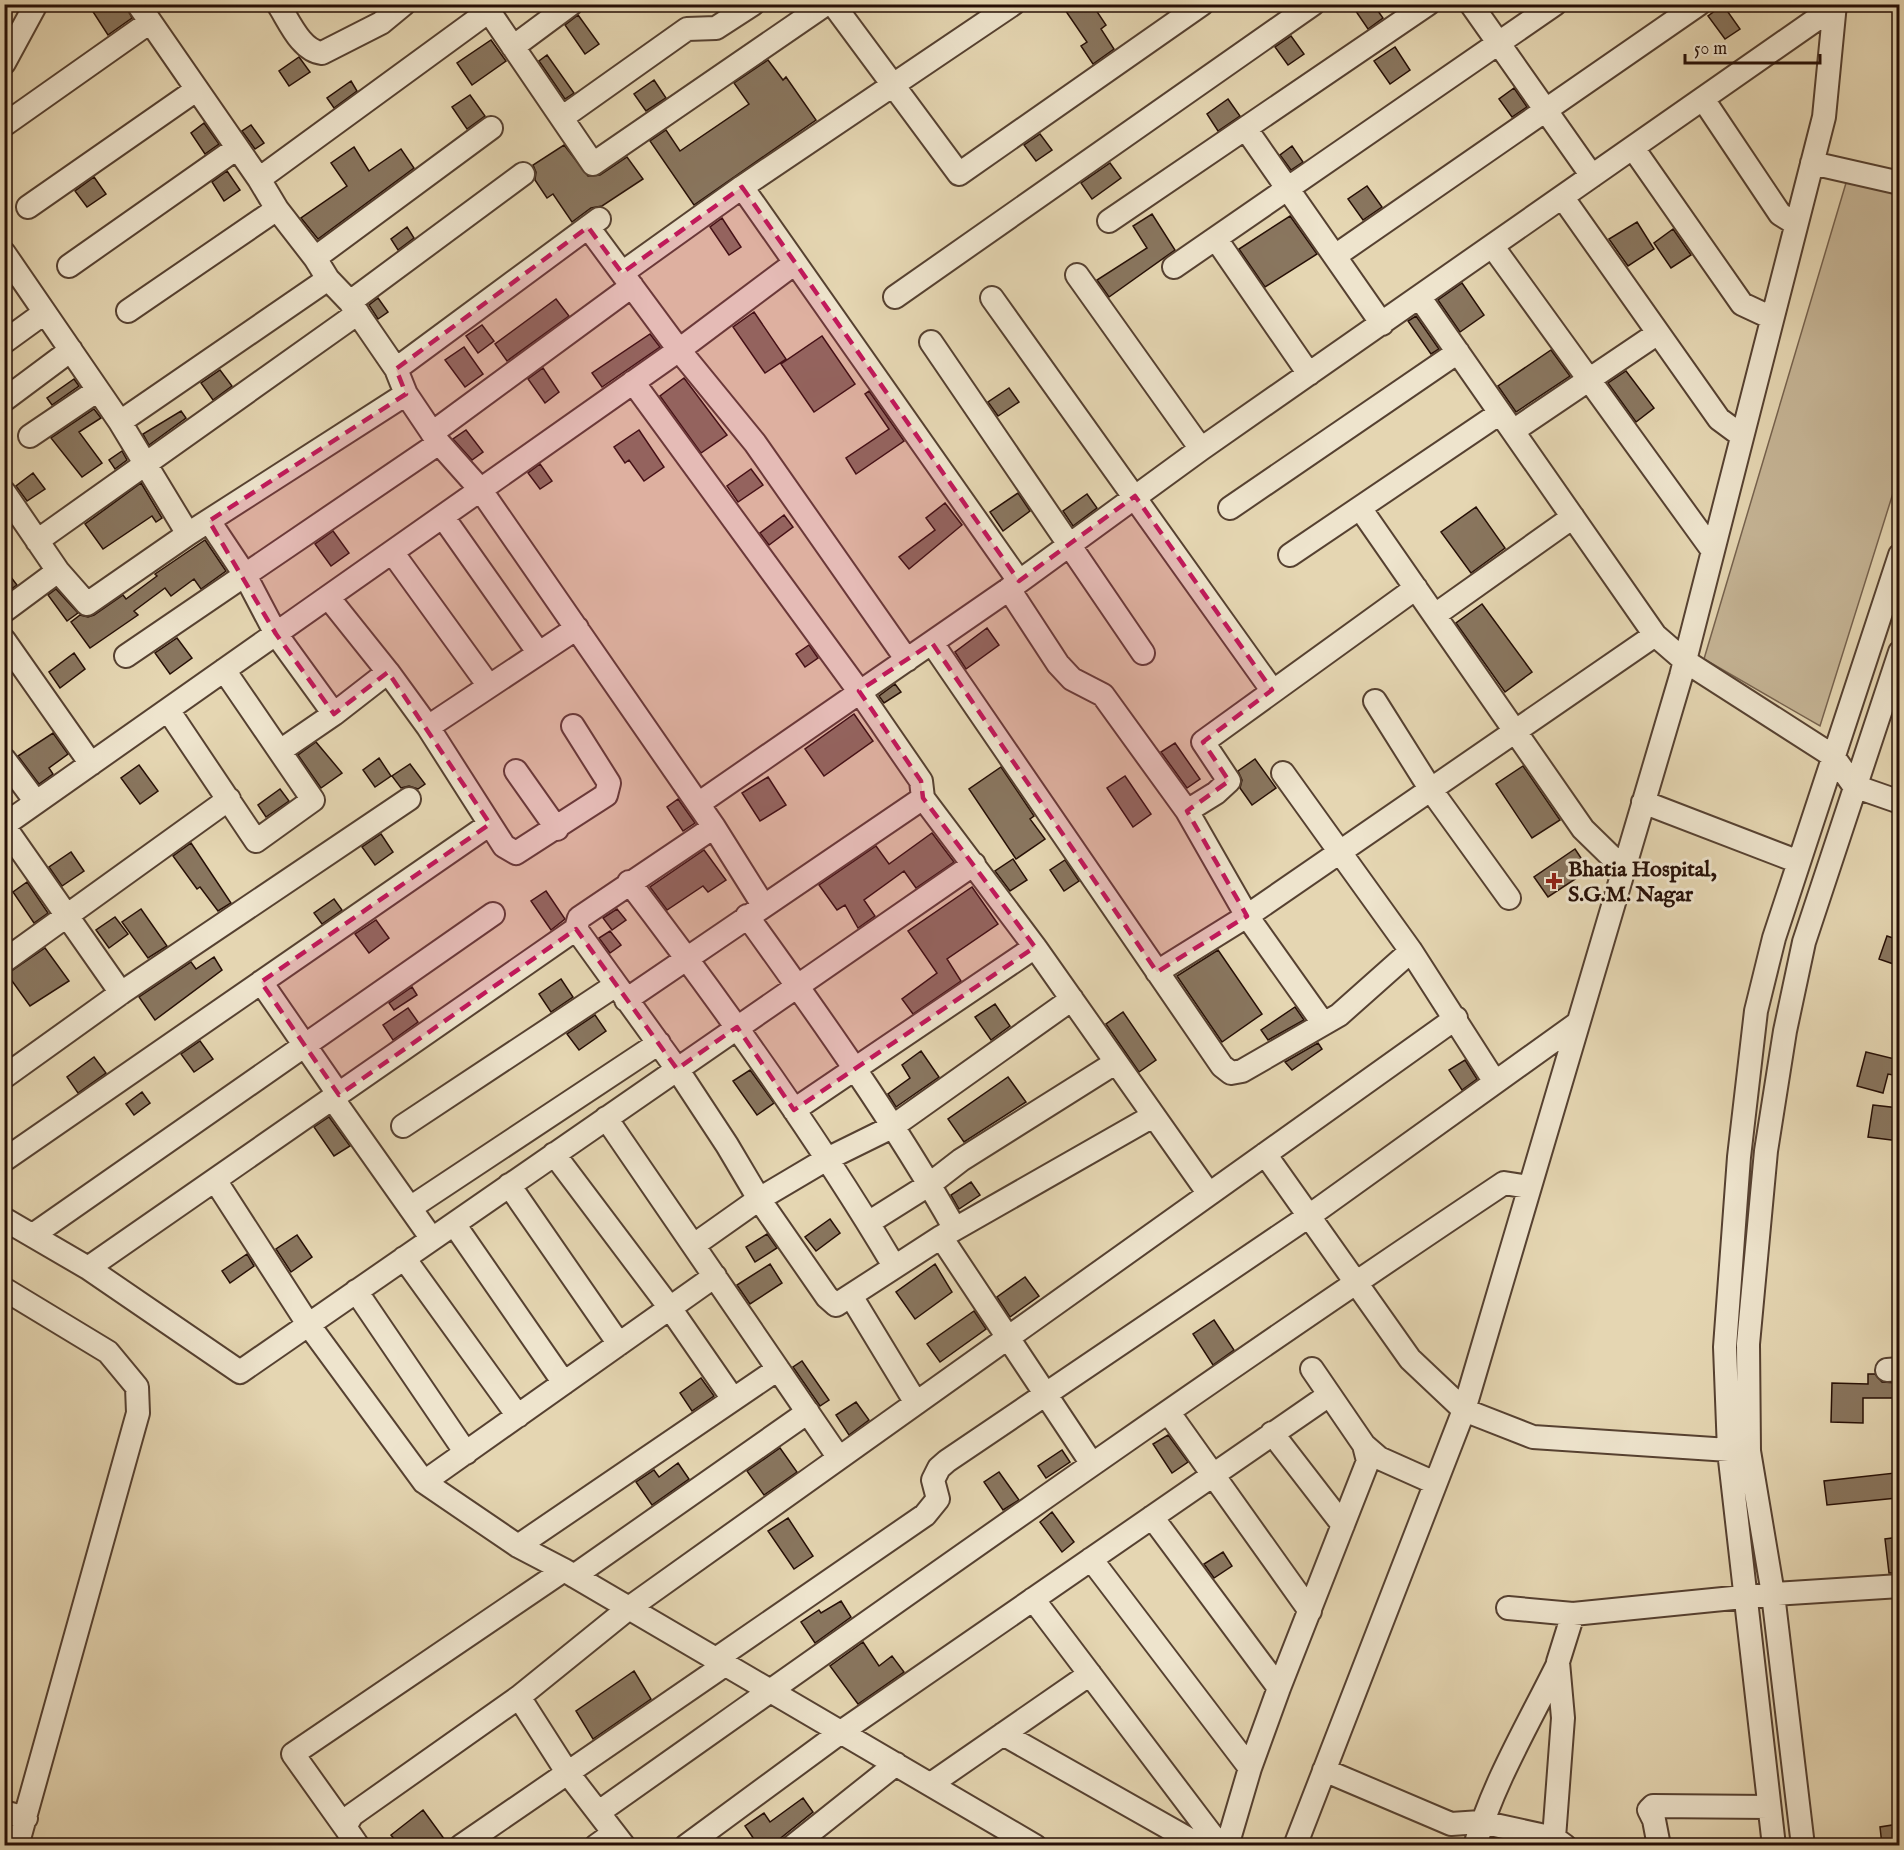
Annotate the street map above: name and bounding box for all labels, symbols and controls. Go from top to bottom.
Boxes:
scale bar [1685,27,1820,65]
text: 50 m [1694,38,1727,61]
place label: Bhatia Hospital, S.G.M. Nagar [1568,856,1717,909]
marker: Bhatia Hospital, S.G.M. Nagar [1545,872,1563,890]

